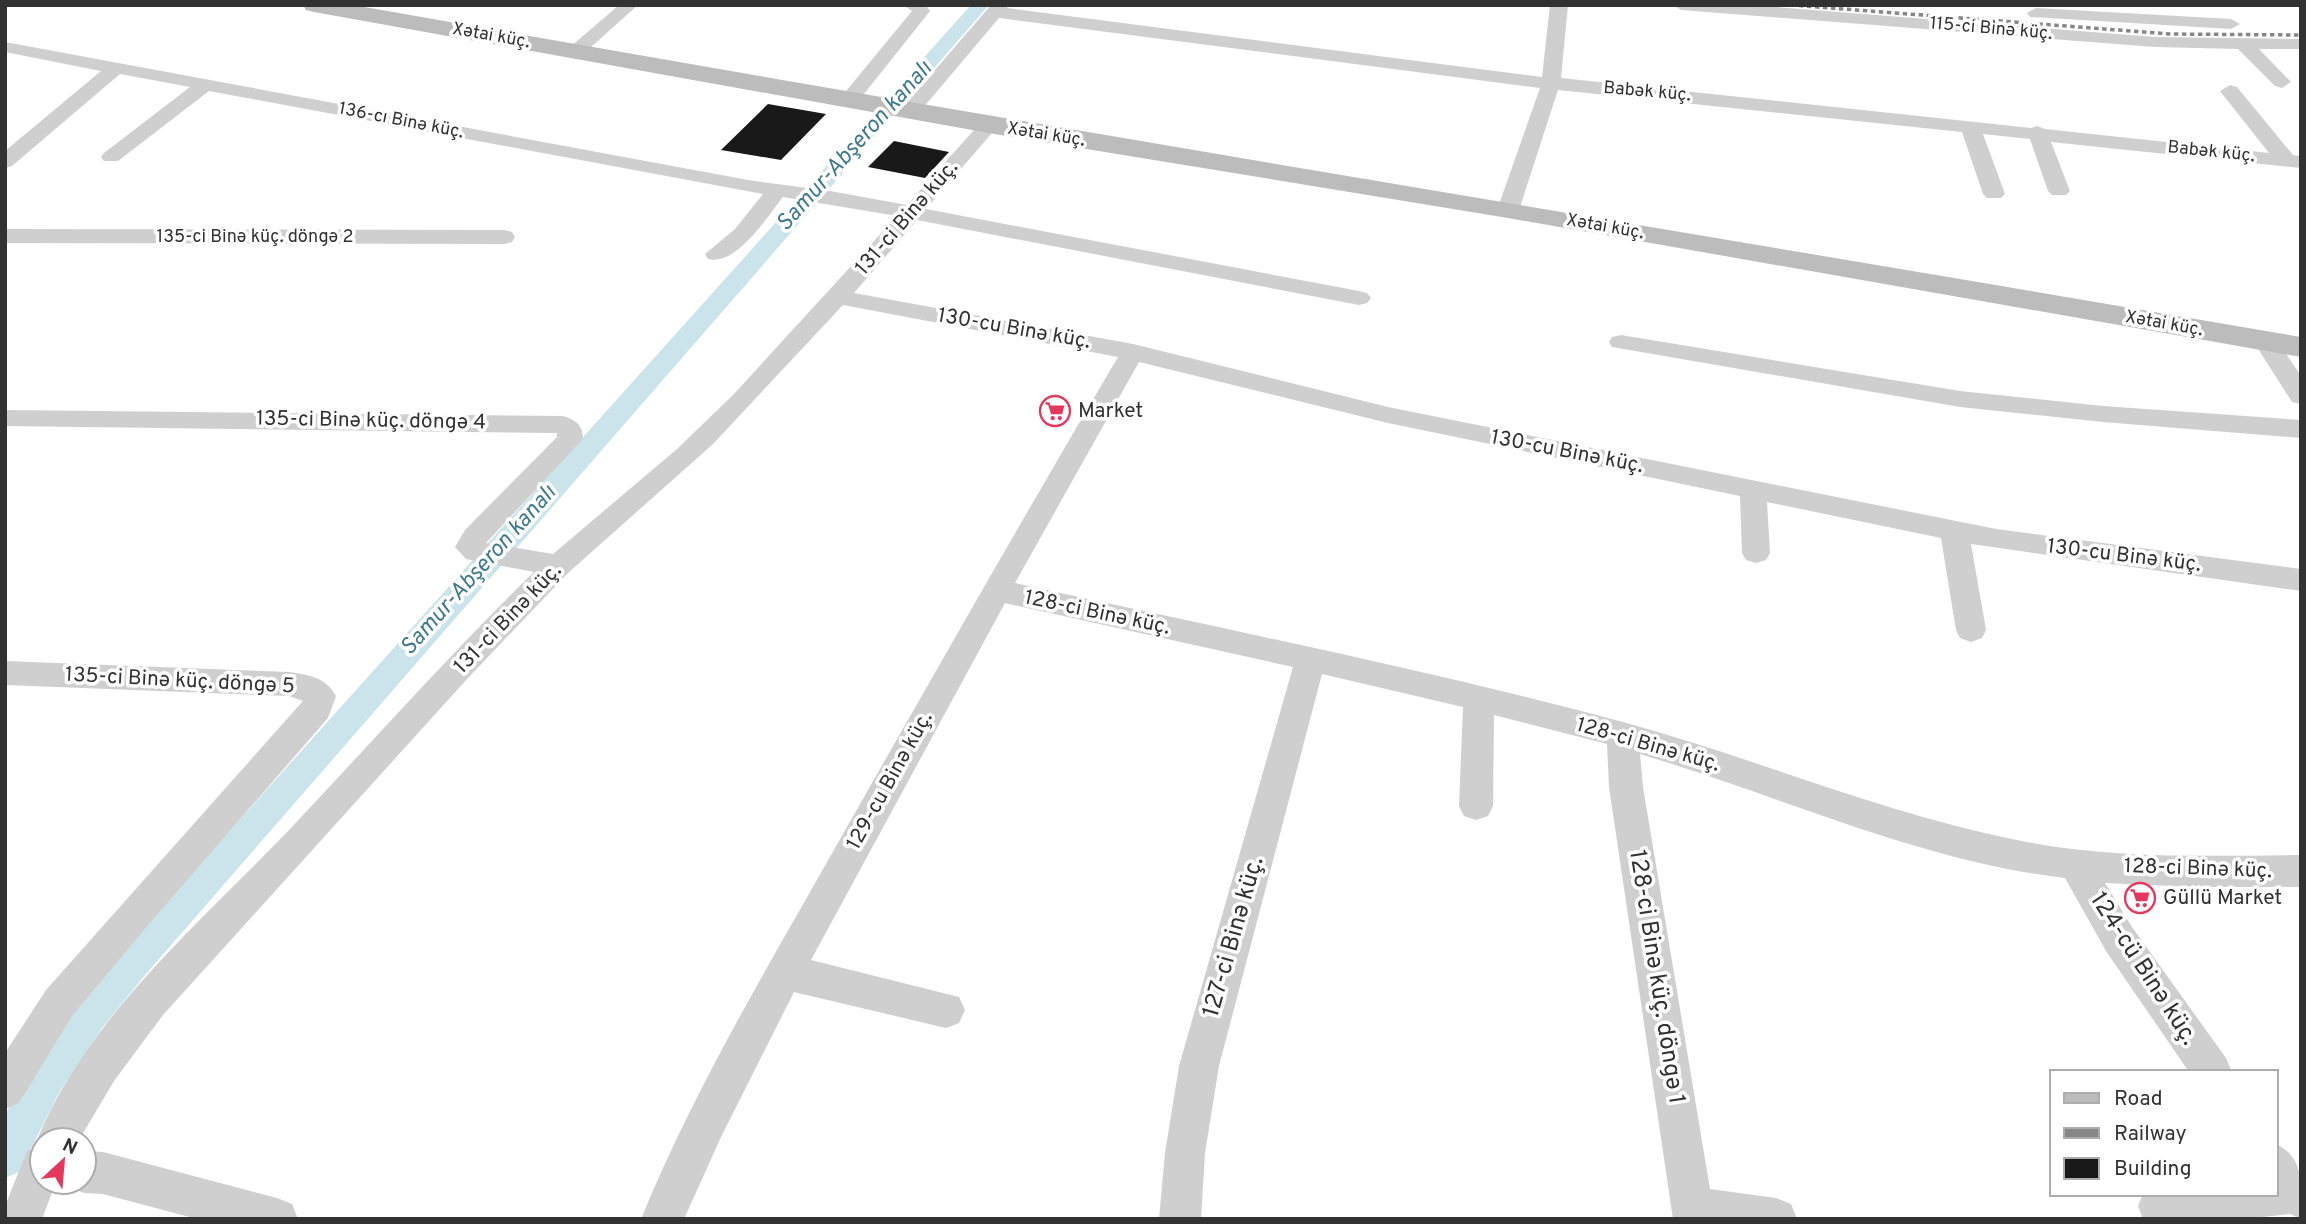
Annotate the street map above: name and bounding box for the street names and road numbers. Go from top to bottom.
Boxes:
street label: 115-ci Binə küç. [1929,12,2053,46]
street label: Xətai küç. [450,18,532,54]
street label: Babək küç. [1602,77,1692,107]
street label: 136-cı Binə küç. [337,98,465,144]
street label: Xətai küç. [1006,118,1086,152]
street label: Babək küç. [2166,136,2256,168]
street label: 131-ci Binə küç. [850,155,964,281]
street label: Xətai küç. [1564,209,1646,245]
street label: 135-ci Binə küç. döngə 2 [156,226,354,249]
street label: 130-cu Binə küç. [935,302,1093,356]
street label: Xətai küç. [2123,306,2205,342]
street label: 135-ci Binə küç. döngə 4 [256,405,486,437]
street label: 130-cu Binə küç. [1488,424,1646,480]
street label: 130-cu Binə küç. [2046,533,2202,579]
street label: 131-ci Binə küç. [448,558,568,680]
street label: 128-ci Binə küç. [1022,584,1172,642]
street label: 135-ci Binə küç. döngə 5 [64,661,296,701]
street label: 129-cu Binə küç. [841,707,939,855]
street label: 128-ci Binə küç. [1573,712,1723,778]
street label: 128-ci Binə küç. döngə 1 [1621,848,1691,1106]
street label: 127-ci Binə küç. [1197,853,1271,1021]
street label: 128-ci Binə küç. [2124,853,2272,885]
street label: 124-cü Binə küç. [2082,887,2204,1051]

